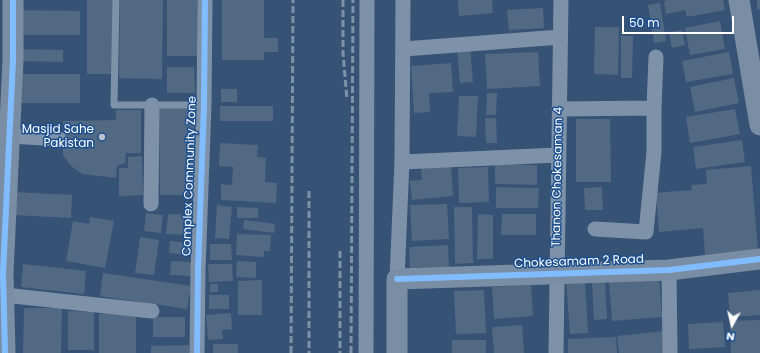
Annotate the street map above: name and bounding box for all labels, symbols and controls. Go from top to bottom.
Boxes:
scale bar [624,8,736,34]
text: 50 m [629,14,660,31]
street label: Complex Community Zone [180,96,200,256]
street label: Thanon Chokesaman 4 [550,107,566,247]
place label: Masjid Sahe Pakistan [22,123,94,151]
marker: Masjid Sahe Pakistan [97,132,107,142]
street label: Chokesamam 2 Road [514,253,644,271]
north arrow [712,305,752,345]
text: N [725,328,736,345]

